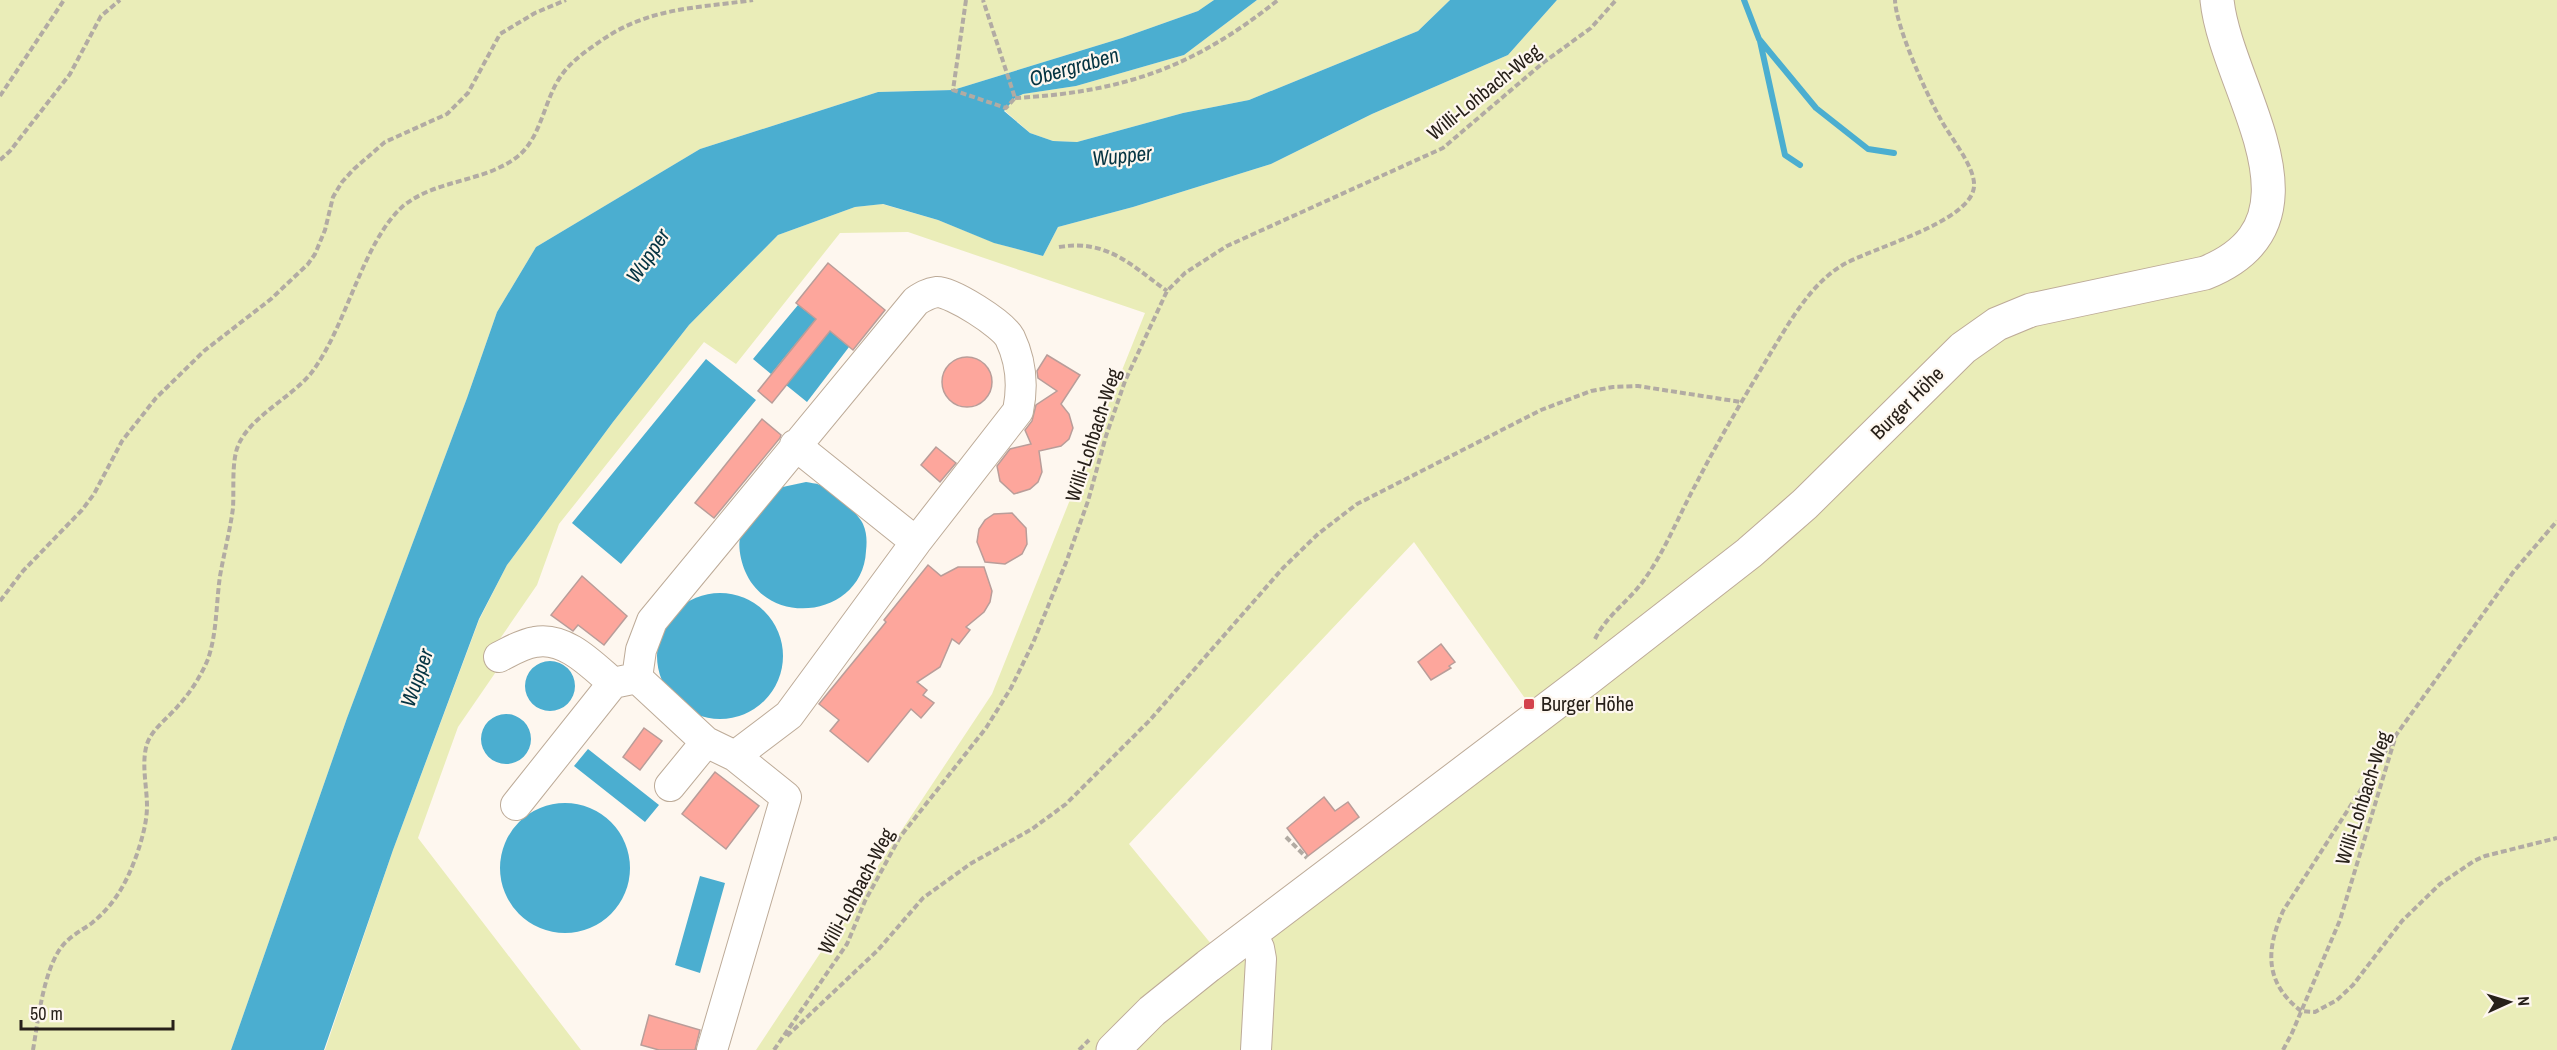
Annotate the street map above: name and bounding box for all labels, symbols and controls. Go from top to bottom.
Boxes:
street label: Willi-Lohbach-Weg [1421,37,1546,146]
water label: Obergraben [1026,40,1122,93]
water label: Wupper [1091,138,1155,173]
water label: Wupper [619,222,677,289]
street label: Burger Höhe [1864,360,1949,445]
street label: Willi-Lohbach-Weg [1058,364,1127,505]
water label: Wupper [393,644,440,711]
place label: Burger Höhe [1541,690,1634,717]
marker: Burger Höhe [1522,697,1536,711]
street label: Willi-Lohbach-Weg [2328,727,2397,868]
street label: Willi-Lohbach-Weg [811,823,900,959]
north arrow [2479,972,2539,1032]
scale bar [21,993,172,1031]
text: N [2513,995,2535,1006]
text: 50 m [30,1001,63,1026]

